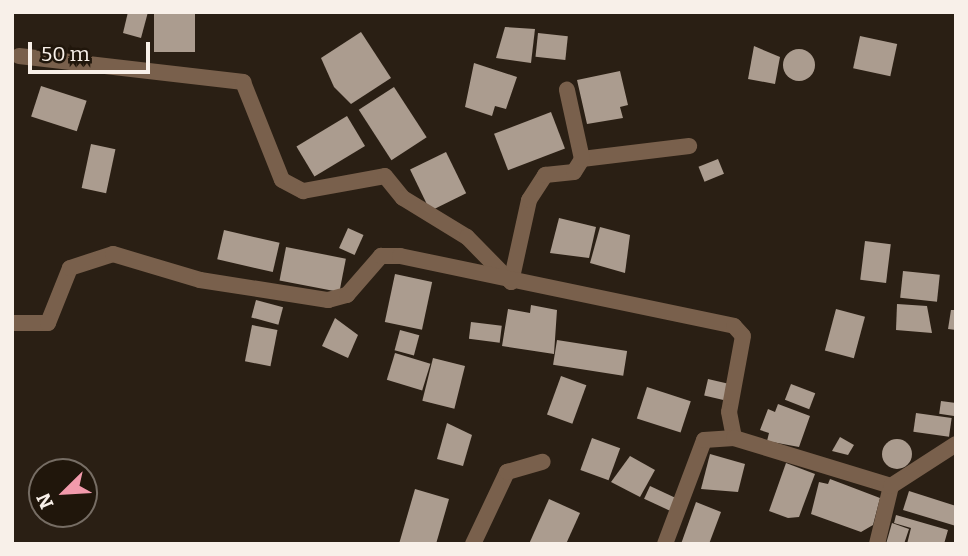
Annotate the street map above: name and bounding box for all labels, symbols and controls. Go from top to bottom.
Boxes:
scale bar [32,28,154,72]
text: 50 m [41,41,90,67]
north arrow [28,458,98,528]
text: N [32,490,59,512]

